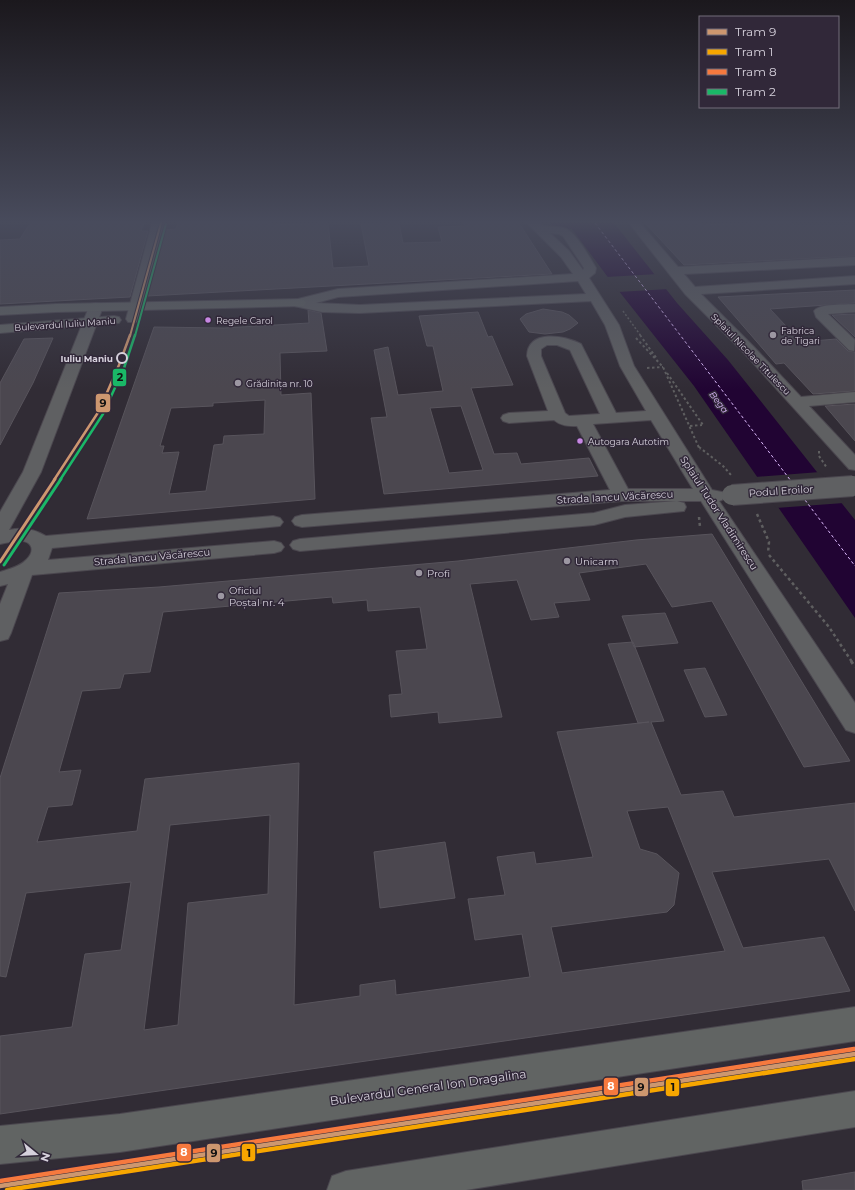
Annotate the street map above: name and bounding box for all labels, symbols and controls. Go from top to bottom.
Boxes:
legend [699,16,839,108]
text: Tram 9 [735,24,776,39]
text: Tram 1 [735,44,773,59]
text: Tram 8 [735,64,777,79]
text: Tram 2 [735,84,776,99]
street label: Splaiul Nicolae Titulescu [709,311,793,397]
street label: Bulevardul Iuliu Maniu [14,315,116,333]
marker: Regele Carol [203,315,213,325]
place label: Regele Carol [216,315,273,326]
place label: Fabrica de Tigari [781,325,820,346]
marker: Fabrica de Tigari [768,330,778,340]
marker: Iuliu Maniu [116,352,128,364]
place label: Iuliu Maniu [60,353,113,364]
line badge: 2 [112,368,127,387]
text: 2 [117,370,124,384]
marker: Grădinița nr. 10 [233,378,243,388]
place label: Grădinița nr. 10 [246,378,313,390]
water label: Bega [707,389,731,415]
line badge: 9 [95,393,111,413]
text: 9 [99,396,107,410]
marker: Autogara Autotim [575,436,585,446]
place label: Autogara Autotim [588,436,669,447]
street label: Splaiul Tudor Vladimirescu [677,453,761,573]
street label: Podul Eroilor [748,482,814,500]
street label: Strada Iancu Văcărescu [556,487,674,507]
street label: Strada Iancu Văcărescu [93,545,211,569]
place label: Unicarm [575,555,618,568]
marker: Unicarm [562,556,572,566]
place label: Profi [427,567,450,580]
marker: Profi [414,568,424,578]
place label: Oficiul Poștal nr. 4 [229,584,285,609]
marker: Oficiul Poștal nr. 4 [216,591,226,601]
street label: Bulevardul General Ion Dragalina [329,1066,527,1108]
line badge: 8 [603,1077,619,1096]
line badge: 9 [634,1077,649,1097]
line badge: 1 [665,1078,680,1097]
text: 8 [607,1079,615,1093]
text: 9 [637,1080,645,1094]
text: 1 [671,1080,675,1094]
north arrow [16,1134,56,1174]
line badge: 8 [176,1143,192,1162]
line badge: 9 [206,1143,221,1163]
line badge: 1 [241,1143,256,1162]
text: 8 [180,1145,188,1159]
text: 9 [210,1146,218,1160]
text: 1 [247,1146,251,1160]
text: N [37,1151,54,1163]

